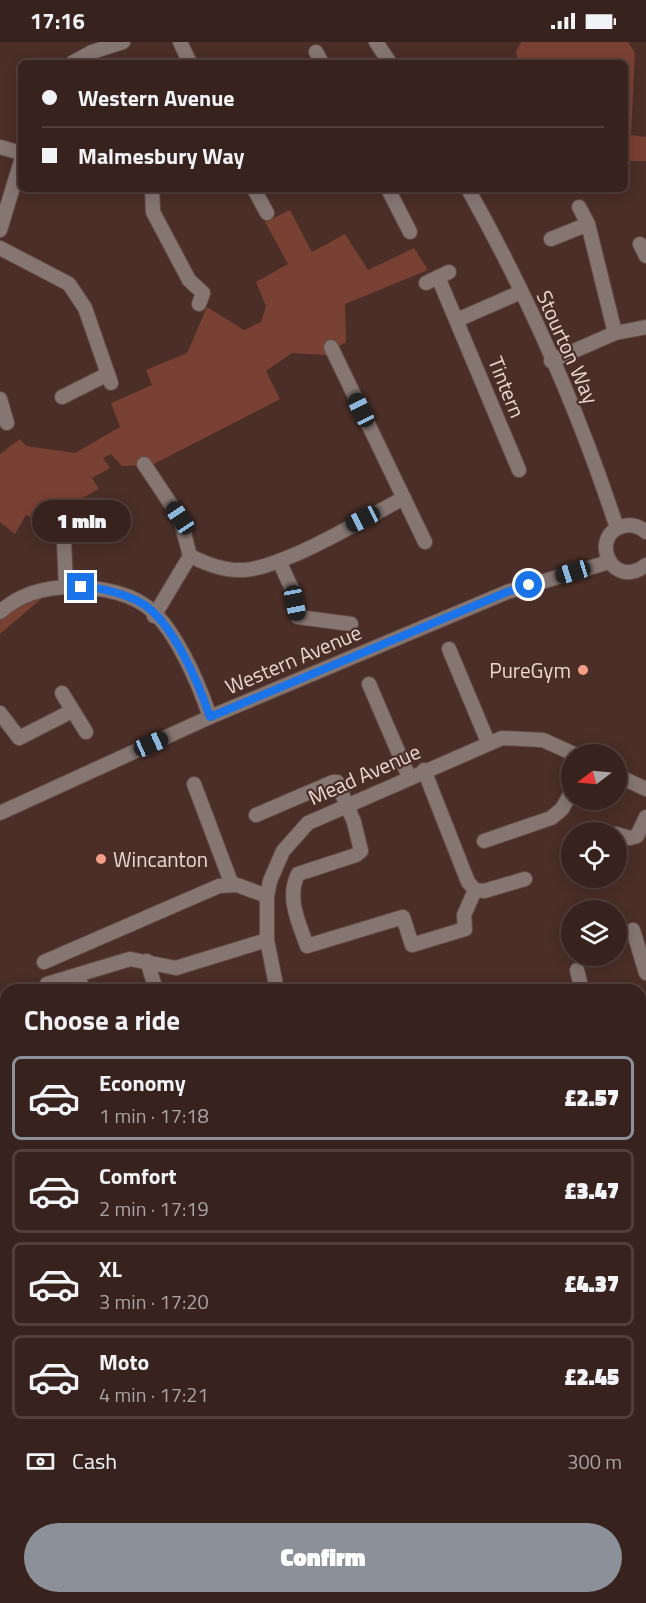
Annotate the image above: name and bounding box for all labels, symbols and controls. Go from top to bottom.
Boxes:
text: 17:16 [30,4,85,38]
text: Western Avenue [78,81,235,115]
text: Malmesbury Way [78,139,245,173]
street label: Stourton Way [529,285,607,409]
street label: Tintern [480,352,534,422]
car [345,390,377,430]
car [162,498,198,538]
callout: 1 min [32,500,130,542]
car [343,503,383,535]
text: 1 min [57,505,106,536]
car [553,558,593,586]
route start [515,571,542,598]
route end [67,573,94,600]
car [283,584,307,622]
street label: Western Avenue [220,616,366,702]
place label: PureGym [489,654,571,686]
marker: PureGym [576,663,590,677]
car [131,728,171,760]
street label: Mead Avenue [303,735,425,813]
north arrow [561,744,627,810]
map controls [561,744,627,966]
button: locate [561,822,627,888]
place label: Wincanton [113,843,208,875]
marker: Wincanton [94,852,108,866]
button: layers [561,900,627,966]
text: Choose a ride [24,999,180,1040]
text: Economy [99,1066,186,1100]
icon: car [27,1071,81,1125]
text: £2.57 [564,1081,619,1115]
text: 1 min · 17:18 [99,1100,209,1131]
text: Comfort [99,1159,177,1193]
icon: car [27,1164,81,1218]
text: £3.47 [564,1174,619,1208]
text: 2 min · 17:19 [99,1193,209,1224]
text: XL [99,1252,122,1286]
icon: car [27,1257,81,1311]
text: £4.37 [564,1267,619,1301]
text: 3 min · 17:20 [99,1286,209,1317]
text: Moto [99,1345,149,1379]
icon: car [27,1350,81,1404]
text: £2.45 [564,1360,619,1394]
text: 4 min · 17:21 [99,1379,209,1410]
text: Cash [72,1444,117,1478]
icon: cash [24,1445,57,1478]
text: 300 m [567,1446,622,1477]
button: Confirm [24,1523,622,1592]

